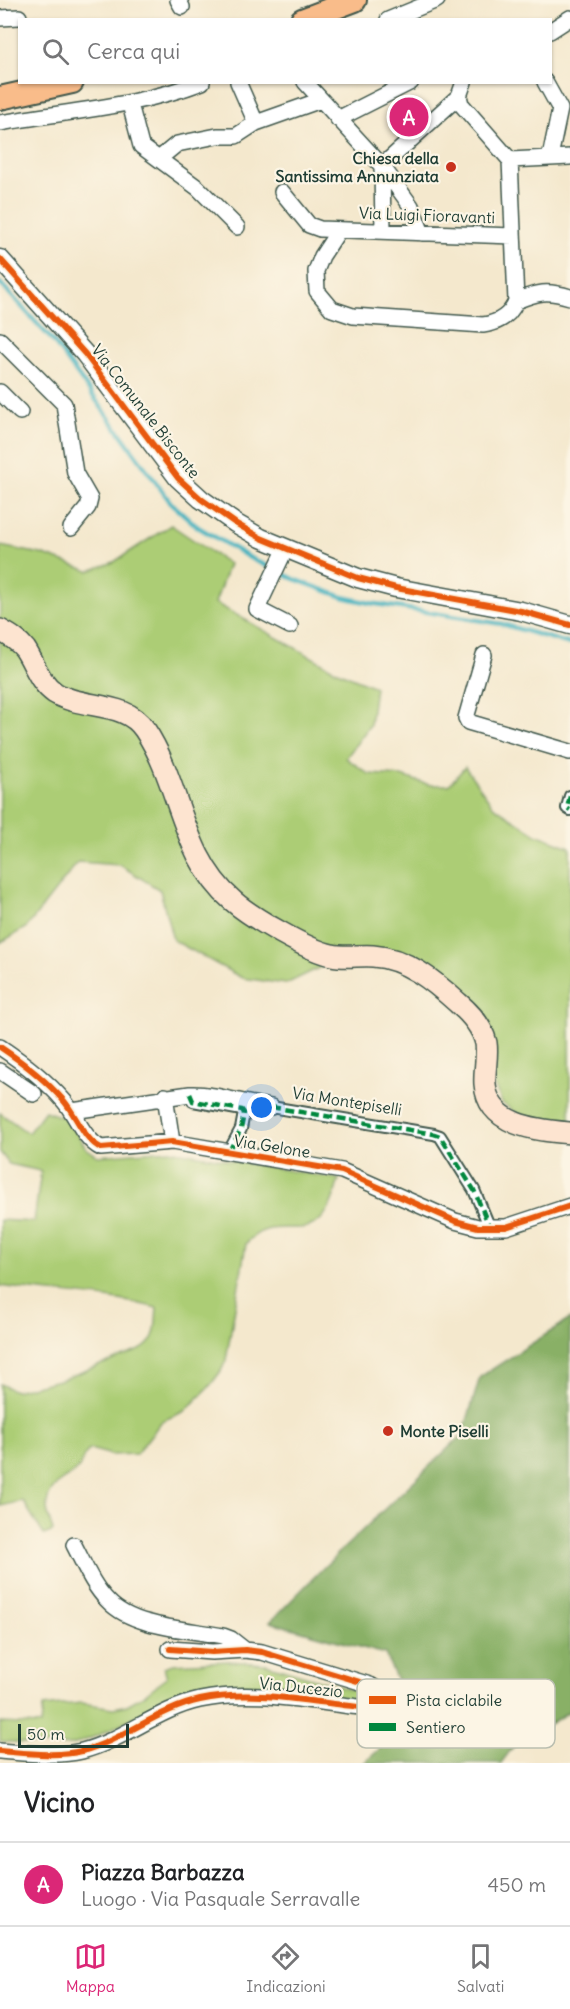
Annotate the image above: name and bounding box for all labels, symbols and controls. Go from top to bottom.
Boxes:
search box [18,18,552,84]
icon: search [39,35,72,68]
text: Cerca qui [87,37,180,65]
pin: A [390,94,428,140]
place label: Chiesa della Santissima Annunziata [276,148,439,186]
marker: Chiesa della Santissima Annunziata [444,160,458,174]
street label: Via Luigi Fioravanti [359,203,495,227]
street label: Via Comunale Bisconte [87,340,205,482]
street label: Via Montepiselli [291,1082,403,1120]
your location [247,1093,276,1122]
street label: Via Gelone [232,1130,312,1162]
place label: Monte Piselli [400,1421,488,1441]
marker: Monte Piselli [381,1424,395,1438]
street label: Via Ducezio [258,1673,344,1701]
legend [357,1679,555,1748]
text: Pista ciclabile [406,1690,502,1710]
text: Sentiero [406,1717,466,1737]
scale bar [18,1721,129,1748]
text: 50 m [27,1724,65,1744]
text: Vicino [24,1786,95,1819]
text: Piazza Barbazza [81,1858,244,1886]
text: A [37,1872,50,1897]
text: 450 m [487,1872,546,1897]
text: Luogo · Via Pasquale Serravalle [81,1886,360,1911]
tab: Mappa [66,1940,115,1996]
tab: Indicazioni [246,1940,326,1996]
tab: Salvati [457,1940,504,1996]

